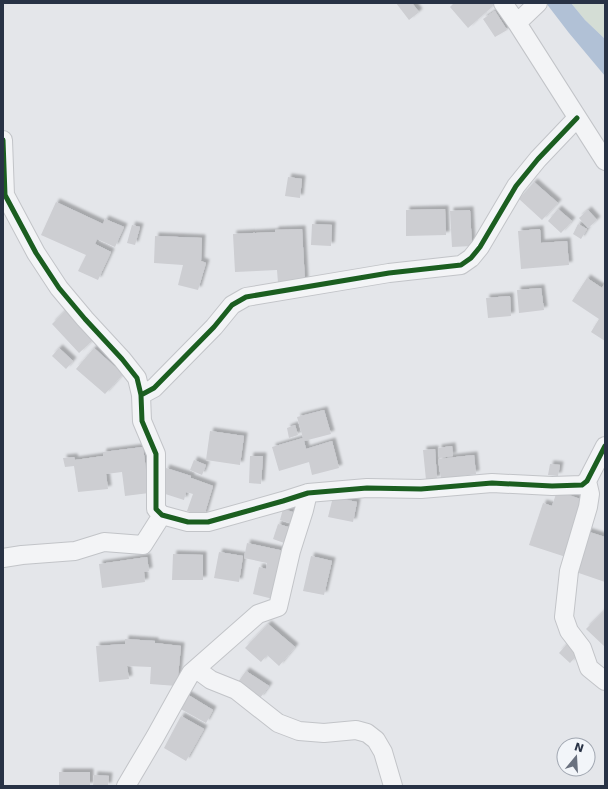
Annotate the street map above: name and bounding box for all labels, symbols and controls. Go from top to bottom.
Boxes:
north arrow [556,737,596,777]
text: N [573,740,585,756]

